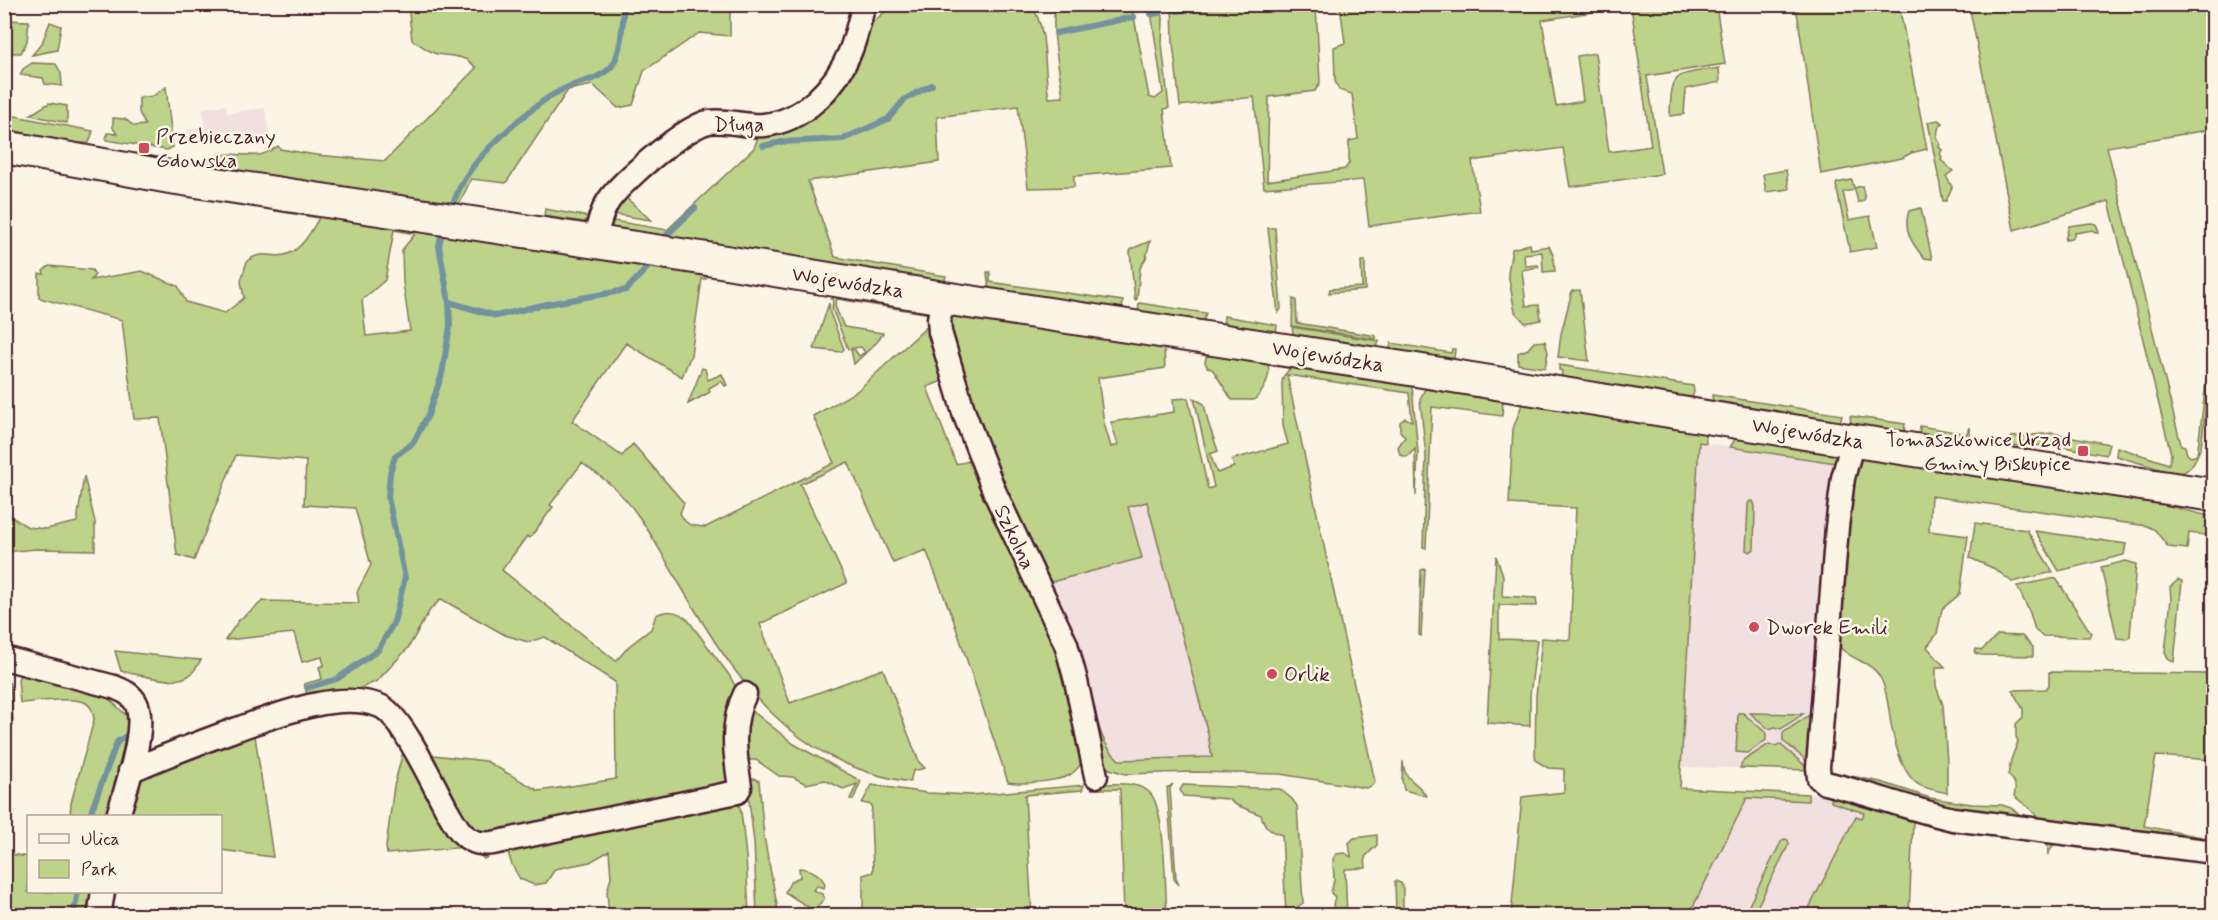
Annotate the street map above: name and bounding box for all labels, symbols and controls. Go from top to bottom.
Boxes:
street label: Długa [714,111,764,139]
place label: Przebieczany Gdowska [156,123,276,175]
marker: Przebieczany Gdowska [137,141,151,155]
street label: Wojewódzka [790,260,906,306]
street label: Wojewódzka [1270,334,1386,380]
street label: Wojewódzka [1750,411,1866,457]
place label: Tomaszkowice Urząd Gminy Biskupice [1886,426,2071,478]
marker: Tomaszkowice Urząd Gminy Biskupice [2076,444,2090,458]
street label: Szkolna [987,500,1041,574]
place label: Dworek Emili [1766,614,1888,642]
marker: Dworek Emili [1747,620,1761,634]
place label: Orlik [1284,661,1330,689]
marker: Orlik [1265,667,1279,681]
legend [27,815,222,893]
text: Ulica [81,828,120,852]
text: Park [81,858,117,882]

